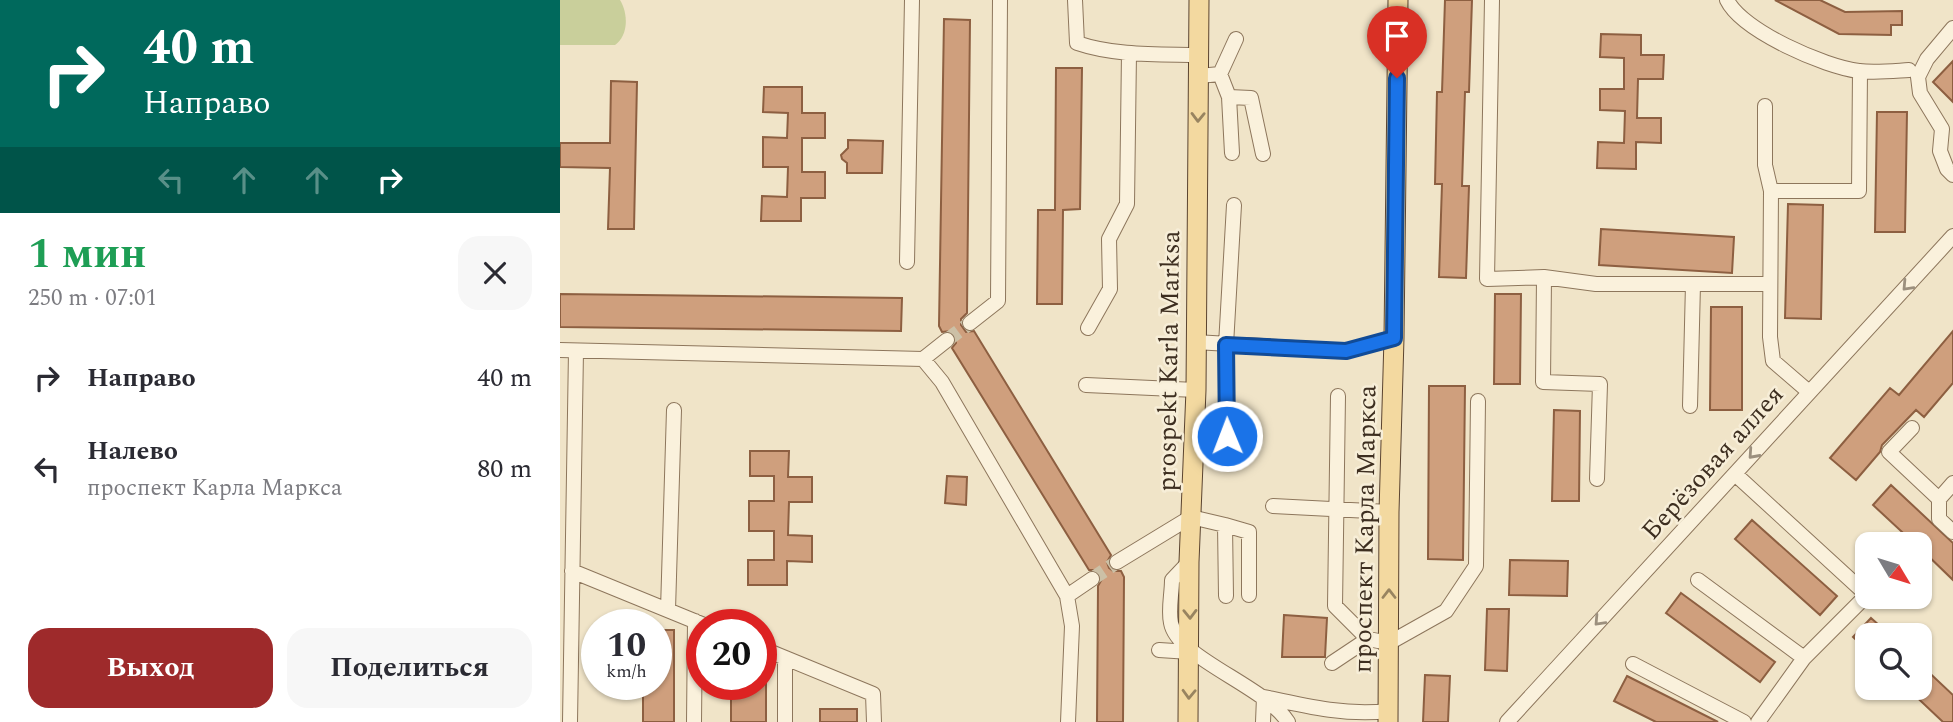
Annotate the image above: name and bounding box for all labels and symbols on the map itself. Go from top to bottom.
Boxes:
pin [1367,6,1427,78]
one-way arrow [1190,112,1206,123]
street label: prospekt Karla Marksa [1147,230,1191,492]
one-way arrow [1903,278,1915,291]
street label: Берёзовая аллея [1632,376,1794,549]
street label: проспект Карла Маркса [1342,384,1388,674]
position arrow [1190,399,1264,473]
one-way arrow [1749,446,1761,459]
north arrow [1855,532,1932,609]
one-way arrow [1381,588,1397,598]
speed limit sign: 20 [686,609,777,700]
one-way arrow [1182,609,1198,620]
one-way arrow [1595,613,1608,626]
one-way arrow [1181,689,1197,700]

